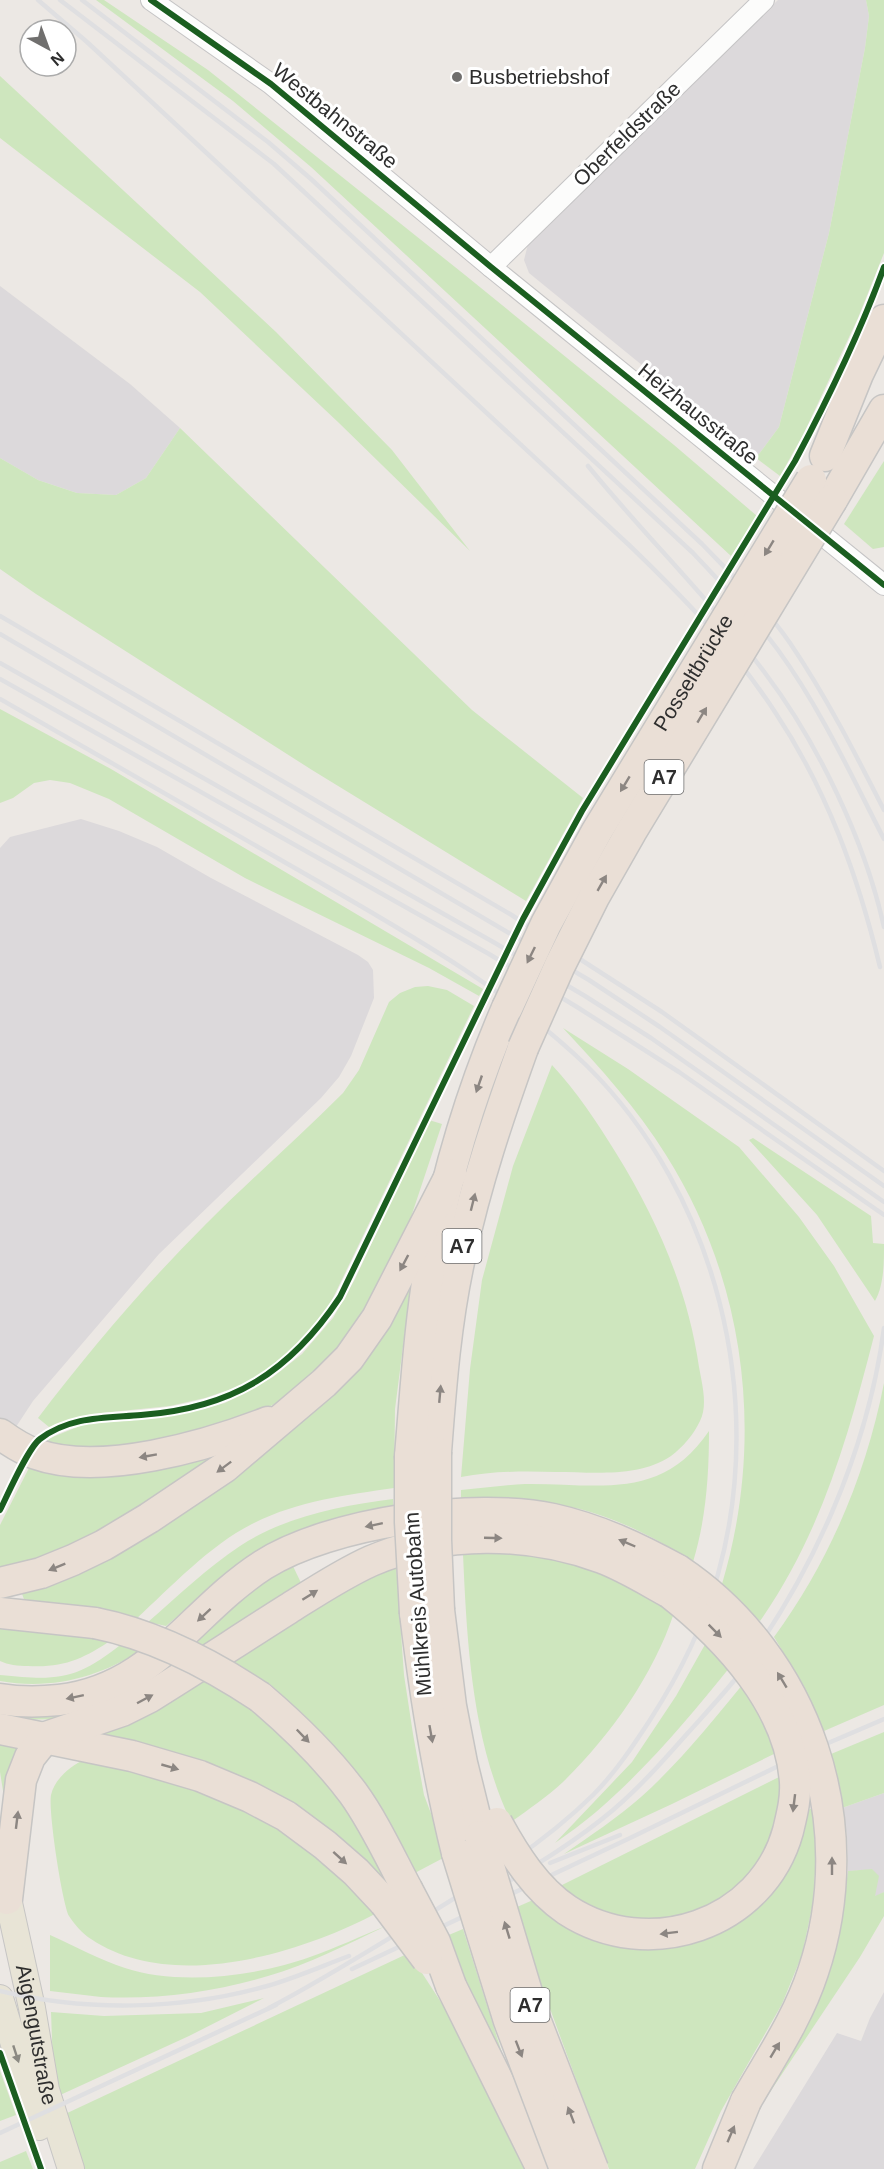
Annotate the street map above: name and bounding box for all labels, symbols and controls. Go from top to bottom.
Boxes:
north arrow [18,18,78,78]
text: N [48,49,67,69]
street label: Westbahnstraße [268,58,402,173]
place label: Busbetriebshof [469,65,609,88]
marker: Busbetriebshof [450,70,464,84]
street label: Oberfeldstraße [568,77,685,191]
street label: Heizhausstraße [634,358,763,469]
one-way arrow [764,539,775,556]
street label: Posseltbrücke [649,610,737,735]
one-way arrow [696,707,707,723]
road number: A7 [644,760,684,794]
one-way arrow [620,776,631,792]
one-way arrow [597,874,607,891]
one-way arrow [526,946,535,963]
one-way arrow [473,1075,483,1093]
one-way arrow [469,1193,478,1211]
road number: A7 [442,1229,482,1263]
one-way arrow [400,1254,410,1272]
one-way arrow [435,1384,445,1403]
one-way arrow [138,1452,157,1461]
one-way arrow [216,1461,232,1473]
street label: Mühlkreis Autobahn [400,1511,435,1697]
one-way arrow [364,1521,383,1530]
one-way arrow [484,1533,503,1543]
one-way arrow [617,1538,635,1548]
one-way arrow [47,1562,65,1572]
one-way arrow [302,1589,318,1600]
one-way arrow [197,1608,212,1622]
one-way arrow [707,1624,721,1638]
one-way arrow [777,1671,787,1688]
one-way arrow [65,1693,84,1702]
one-way arrow [137,1694,154,1704]
one-way arrow [427,1724,436,1743]
one-way arrow [296,1728,310,1742]
one-way arrow [161,1763,179,1772]
one-way arrow [789,1794,798,1813]
one-way arrow [12,1810,21,1829]
one-way arrow [332,1851,347,1864]
one-way arrow [827,1856,837,1875]
one-way arrow [502,1921,512,1939]
one-way arrow [660,1929,679,1938]
street label: Aigengutstraße [12,1962,62,2108]
road number: A7 [510,1988,550,2022]
one-way arrow [514,2040,524,2058]
one-way arrow [770,2041,780,2058]
one-way arrow [12,2045,21,2063]
one-way arrow [566,2105,576,2123]
one-way arrow [726,2125,736,2143]

